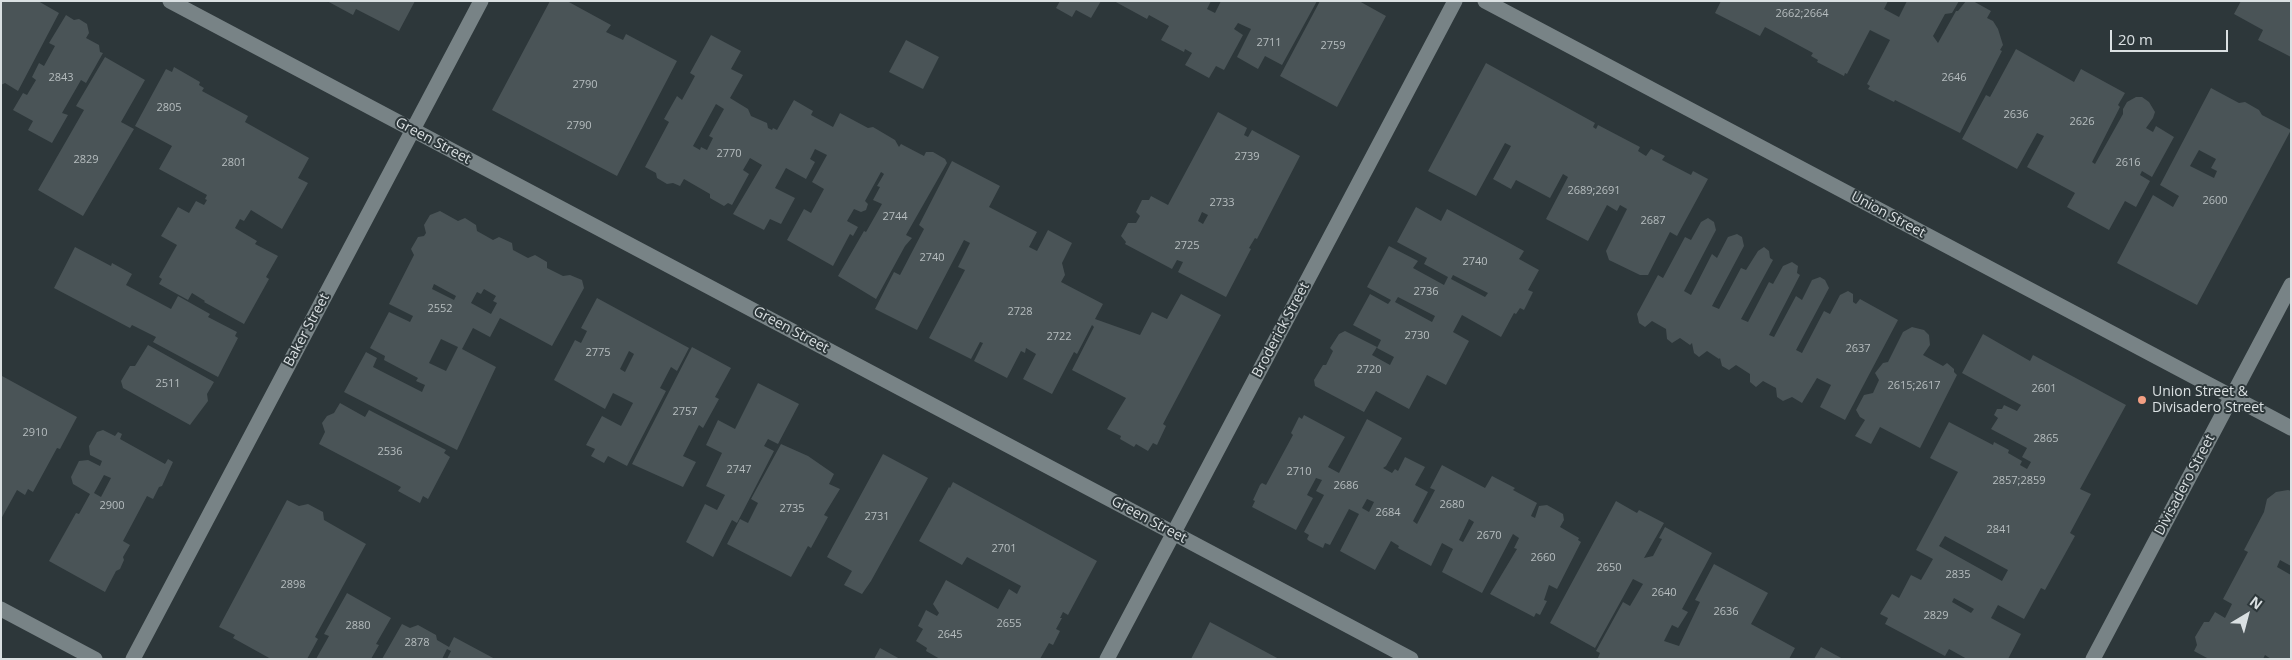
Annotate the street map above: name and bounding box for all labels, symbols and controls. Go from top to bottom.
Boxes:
house number: 2662;2664 [1775,7,1829,21]
scale bar [2112,20,2230,52]
text: 20 m [2118,29,2153,49]
house number: 2711 [1256,36,1282,50]
house number: 2759 [1320,39,1346,53]
house number: 2843 [48,71,74,85]
house number: 2646 [1941,71,1967,85]
house number: 2790 [572,78,598,92]
house number: 2805 [156,101,182,115]
house number: 2636 [2003,108,2029,122]
street label: Green Street [392,114,474,168]
house number: 2626 [2069,115,2095,129]
house number: 2790 [566,119,592,133]
house number: 2770 [716,147,742,161]
house number: 2739 [1234,150,1260,164]
house number: 2829 [73,153,99,167]
house number: 2801 [221,156,247,170]
house number: 2616 [2115,156,2141,170]
house number: 2689;2691 [1567,184,1621,198]
street label: Union Street [1848,188,1928,242]
house number: 2600 [2202,194,2228,208]
house number: 2733 [1209,196,1235,210]
house number: 2744 [882,210,908,224]
house number: 2687 [1640,214,1666,228]
house number: 2725 [1174,239,1200,253]
house number: 2740 [919,251,945,265]
house number: 2740 [1462,255,1488,269]
street label: Broderick Street [1249,279,1313,381]
house number: 2736 [1413,285,1439,299]
street label: Baker Street [281,291,333,369]
house number: 2552 [427,302,453,316]
street label: Green Street [750,303,832,357]
house number: 2728 [1007,305,1033,319]
house number: 2730 [1404,329,1430,343]
house number: 2722 [1046,330,1072,344]
house number: 2637 [1845,342,1871,356]
house number: 2775 [585,346,611,360]
house number: 2720 [1356,363,1382,377]
house number: 2511 [155,377,181,391]
house number: 2615;2617 [1887,379,1941,393]
house number: 2601 [2031,382,2057,396]
place label: Union Street & Divisadero Street [2152,384,2264,417]
marker: Union Street & Divisadero Street [2136,394,2148,406]
house number: 2757 [672,405,698,419]
house number: 2910 [22,426,48,440]
house number: 2865 [2033,432,2059,446]
street label: Divisadero Street [2151,432,2219,538]
house number: 2536 [377,445,403,459]
house number: 2747 [726,463,752,477]
house number: 2710 [1286,465,1312,479]
house number: 2857;2859 [1992,474,2046,488]
house number: 2686 [1333,479,1359,493]
street label: Green Street [1108,493,1190,547]
house number: 2680 [1439,498,1465,512]
house number: 2900 [99,499,125,513]
house number: 2735 [779,502,805,516]
house number: 2684 [1375,506,1401,520]
house number: 2731 [864,510,890,524]
house number: 2841 [1986,523,2012,537]
house number: 2670 [1476,529,1502,543]
house number: 2701 [991,542,1017,556]
house number: 2660 [1530,551,1556,565]
house number: 2650 [1596,561,1622,575]
house number: 2835 [1945,568,1971,582]
house number: 2898 [280,578,306,592]
house number: 2640 [1651,586,1677,600]
north arrow [2222,590,2272,640]
text: N [2246,592,2267,614]
house number: 2636 [1713,605,1739,619]
house number: 2829 [1923,609,1949,623]
house number: 2655 [996,617,1022,631]
house number: 2880 [345,619,371,633]
house number: 2645 [937,628,963,642]
house number: 2878 [404,636,430,650]

